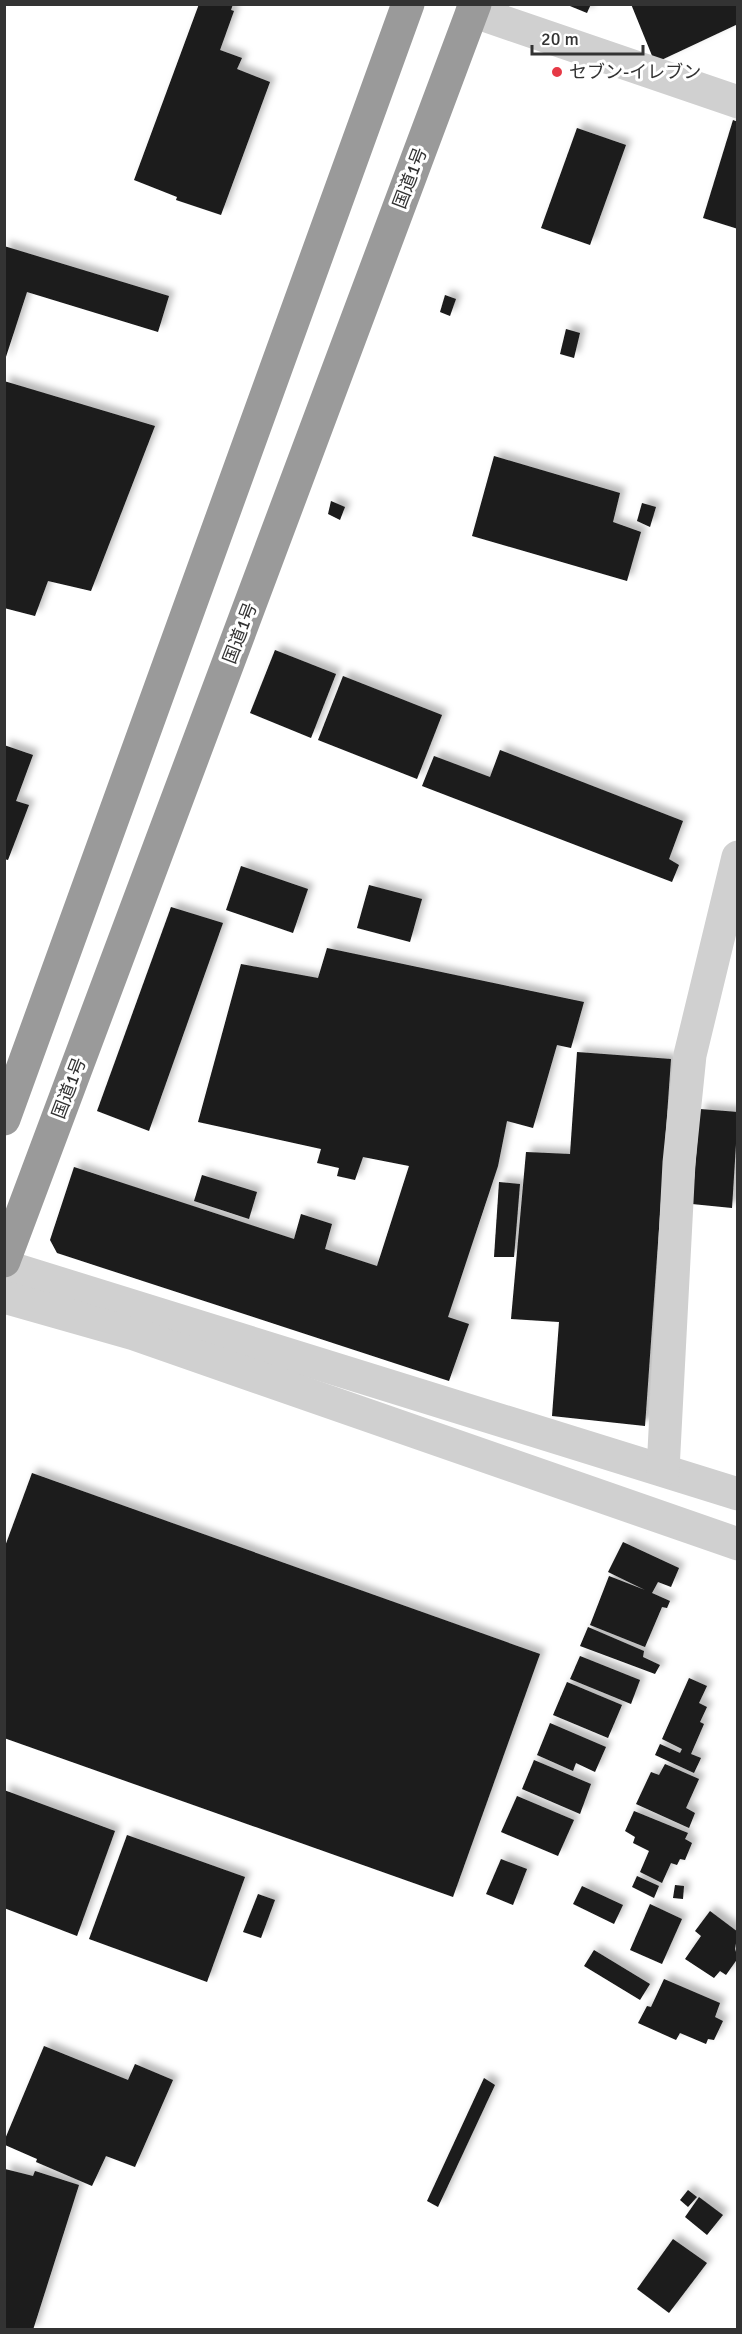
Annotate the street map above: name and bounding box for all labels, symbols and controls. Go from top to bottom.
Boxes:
scale bar [532,18,643,56]
text: 20 m [541,28,579,50]
place label: セブン-イレブン [569,61,701,83]
marker: セブン-イレブン [550,65,564,79]
street label: 国道1号 [388,144,432,212]
street label: 国道1号 [218,599,262,667]
street label: 国道1号 [47,1054,91,1122]

